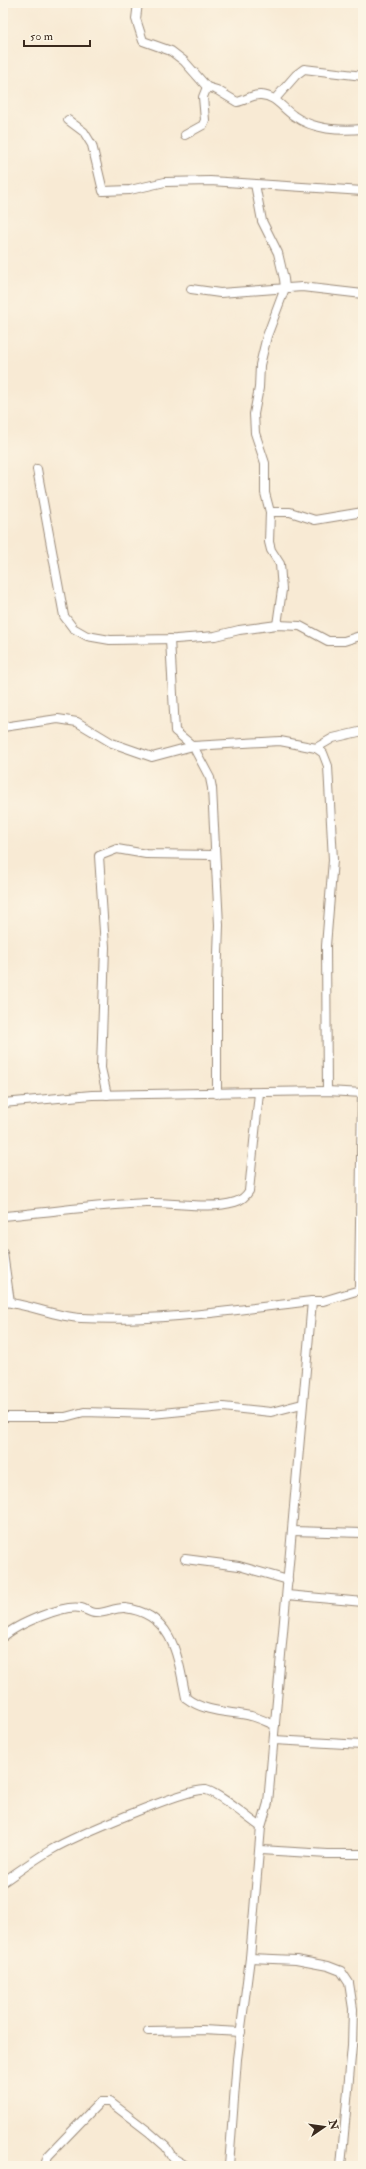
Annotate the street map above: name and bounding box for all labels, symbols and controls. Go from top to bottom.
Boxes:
scale bar [24,22,90,48]
text: 50 m [30,29,54,44]
north arrow [304,2107,344,2147]
text: N [326,2118,341,2132]

